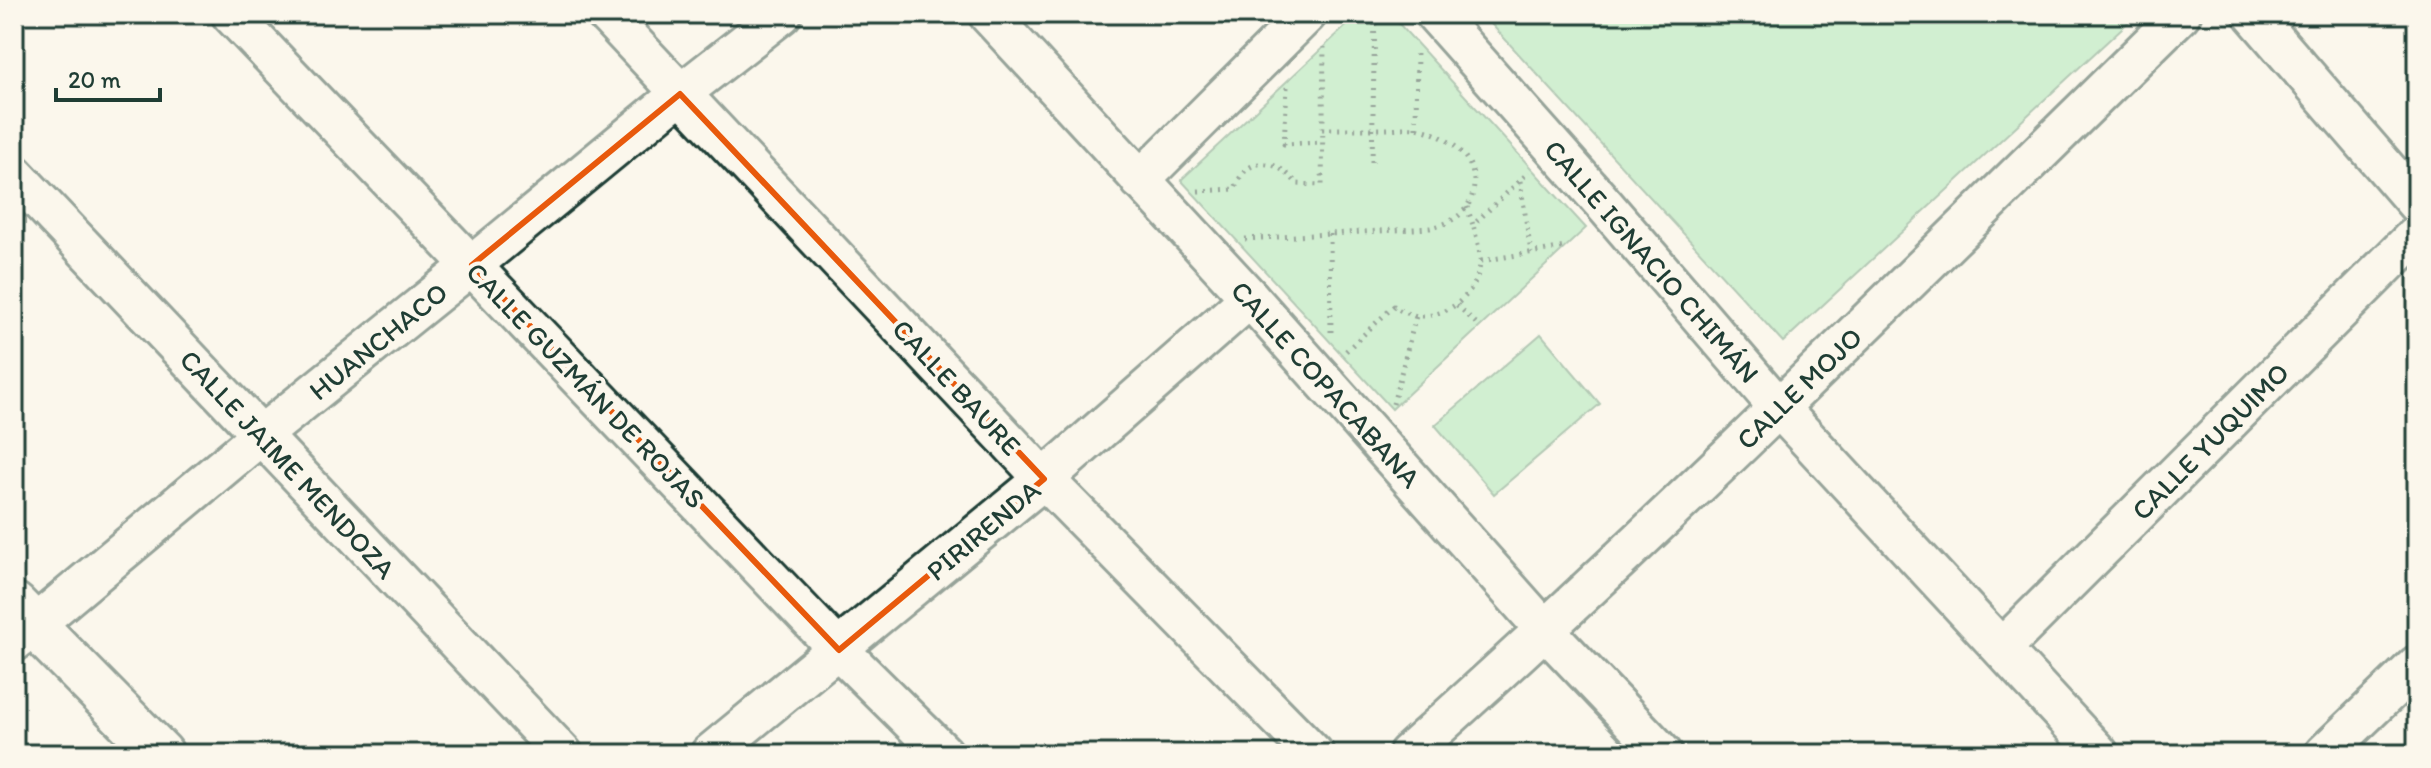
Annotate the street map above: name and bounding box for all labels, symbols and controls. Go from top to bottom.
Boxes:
scale bar [56,52,160,102]
text: 20 m [68,65,121,94]
street label: CALLE IGNACIO CHIMÁN [1537,132,1767,390]
street label: CALLE GUZMÁN DE ROJAS [459,255,713,515]
street label: CALLE COPACABANA [1224,273,1428,495]
street label: HUANCHACO [302,275,454,407]
street label: CALLE BAURE [885,312,1029,462]
street label: CALLE MOJO [1729,320,1869,456]
street label: CALLE JAIME MENDOZA [173,342,403,586]
street label: CALLE YUQUIMO [2124,355,2296,527]
street label: PIRIRENDA [919,472,1047,588]

